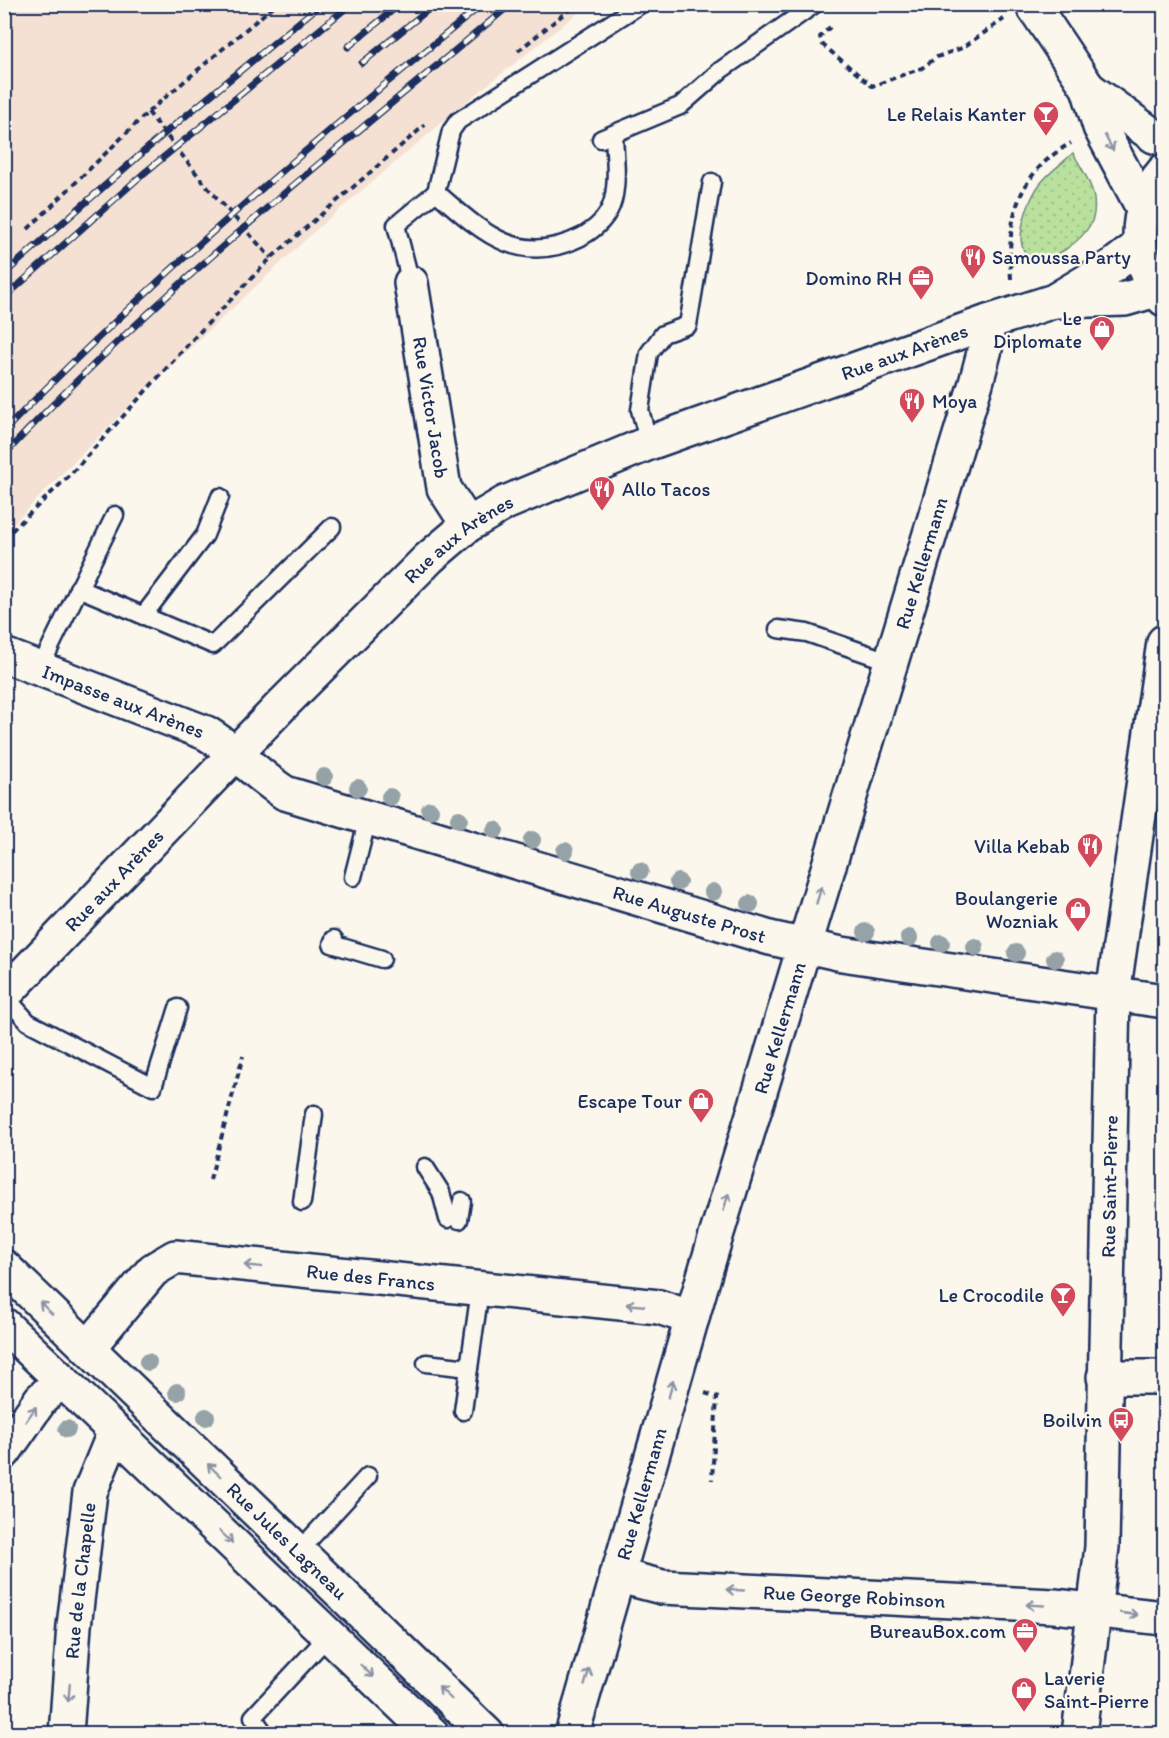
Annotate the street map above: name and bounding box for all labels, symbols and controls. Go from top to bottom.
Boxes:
bar icon: Le Relais Kanter [1031,99,1061,137]
place label: Le Relais Kanter [887,102,1026,126]
one-way arrow [1103,134,1115,151]
restaurant icon: Samoussa Party [958,242,988,280]
place label: Samoussa Party [992,245,1131,269]
office icon: Domino RH [906,263,936,301]
place label: Domino RH [805,266,902,290]
place label: Le Diplomate [993,306,1082,353]
shop icon: Le Diplomate [1087,314,1117,352]
street label: Rue aux Arènes [838,318,971,385]
street label: Rue Victor Jacob [408,335,454,480]
restaurant icon: Moya [897,386,927,424]
place label: Moya [932,389,977,413]
restaurant icon: Allo Tacos [587,474,617,512]
place label: Allo Tacos [622,477,710,501]
street label: Rue aux Arènes [399,489,517,588]
street label: Rue Kellermann [890,494,953,632]
street label: Impasse aux Arènes [39,659,208,743]
street label: Rue aux Arènes [59,824,169,936]
restaurant icon: Villa Kebab [1075,831,1105,869]
place label: Villa Kebab [974,834,1070,858]
street label: Rue Auguste Prost [610,880,769,948]
one-way arrow [814,886,825,905]
place label: Boulangerie Wozniak [955,886,1059,933]
shop icon: Boulangerie Wozniak [1063,895,1093,933]
street label: Rue Kellermann [748,959,811,1097]
shop icon: Escape Tour [686,1086,716,1124]
place label: Escape Tour [578,1089,682,1113]
street label: Rue Saint-Pierre [1096,1115,1123,1258]
one-way arrow [721,1193,732,1212]
street label: Rue des Francs [305,1259,436,1296]
one-way arrow [244,1260,264,1271]
bar icon: Le Crocodile [1048,1280,1078,1318]
place label: Le Crocodile [938,1283,1044,1307]
one-way arrow [626,1299,646,1310]
one-way arrow [39,1300,54,1315]
one-way arrow [666,1380,677,1399]
bus stop icon: Boilvin [1106,1405,1136,1443]
one-way arrow [25,1406,37,1423]
place label: Boilvin [1042,1408,1102,1432]
street label: Rue Kellermann [611,1425,672,1563]
one-way arrow [206,1463,221,1477]
street label: Rue Jules Lagneau [222,1477,353,1605]
street label: Rue de la Chapelle [60,1501,101,1660]
one-way arrow [218,1529,233,1544]
street label: Rue George Robinson [762,1580,946,1613]
one-way arrow [726,1585,745,1596]
one-way arrow [1025,1600,1045,1611]
one-way arrow [1118,1608,1138,1619]
office icon: BureauBox.com [1010,1616,1040,1654]
place label: BureauBox.com [870,1619,1006,1643]
one-way arrow [359,1664,374,1679]
place label: Laverie Saint-Pierre [1044,1666,1149,1713]
one-way arrow [582,1668,594,1687]
shop icon: Laverie Saint-Pierre [1009,1675,1039,1713]
one-way arrow [63,1683,74,1703]
one-way arrow [437,1686,452,1700]

